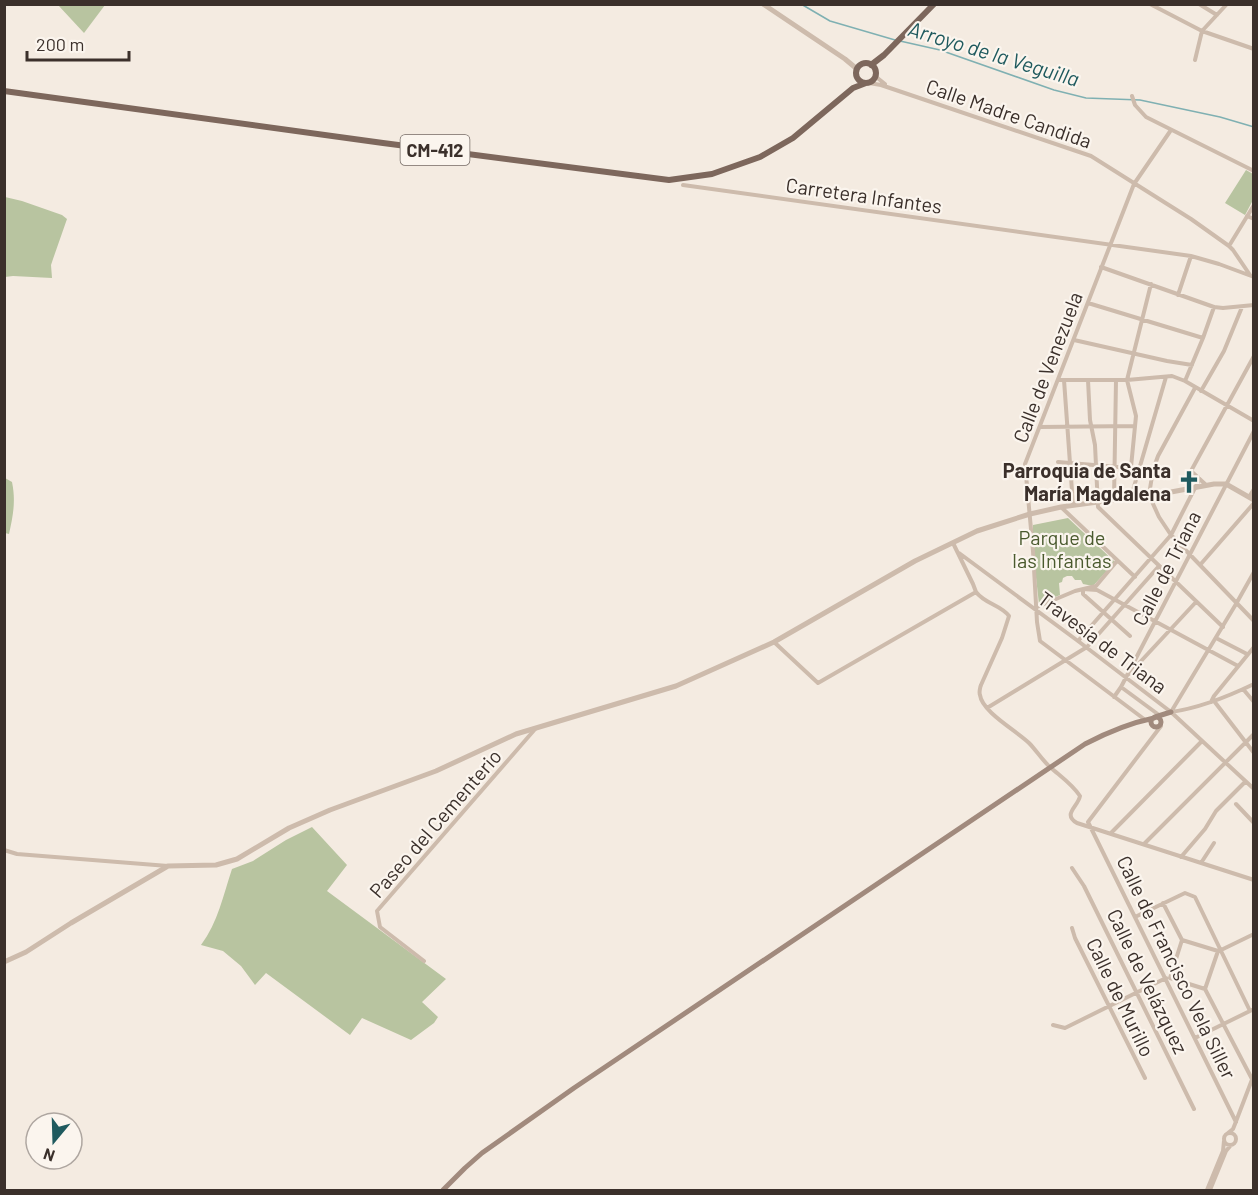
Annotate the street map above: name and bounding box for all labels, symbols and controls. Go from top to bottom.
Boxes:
water label: Arroyo de la Veguilla [906,15,1082,91]
scale bar [27,24,129,62]
text: 200 m [36,33,84,55]
street label: Calle Madre Candida [923,73,1095,153]
road number: CM-412 [400,135,470,165]
street label: Carretera Infantes [785,172,943,218]
street label: Calle de Venezuela [1007,288,1087,446]
place label: Parroquia de Santa María Magdalena [1003,458,1171,505]
church icon: Parroquia de Santa María Magdalena [1176,469,1202,495]
street label: Calle de Triana [1127,507,1205,629]
park label: Parque de las Infantas [1012,525,1112,572]
street label: Travesía de Triana [1034,586,1172,698]
street label: Paseo del Cementerio [364,744,506,902]
street label: Calle de Francisco Vela Siller [1112,851,1242,1083]
street label: Calle de Velázquez [1103,905,1193,1057]
street label: Calle de Murillo [1082,934,1160,1060]
north arrow [24,1111,84,1171]
text: N [41,1145,57,1166]

